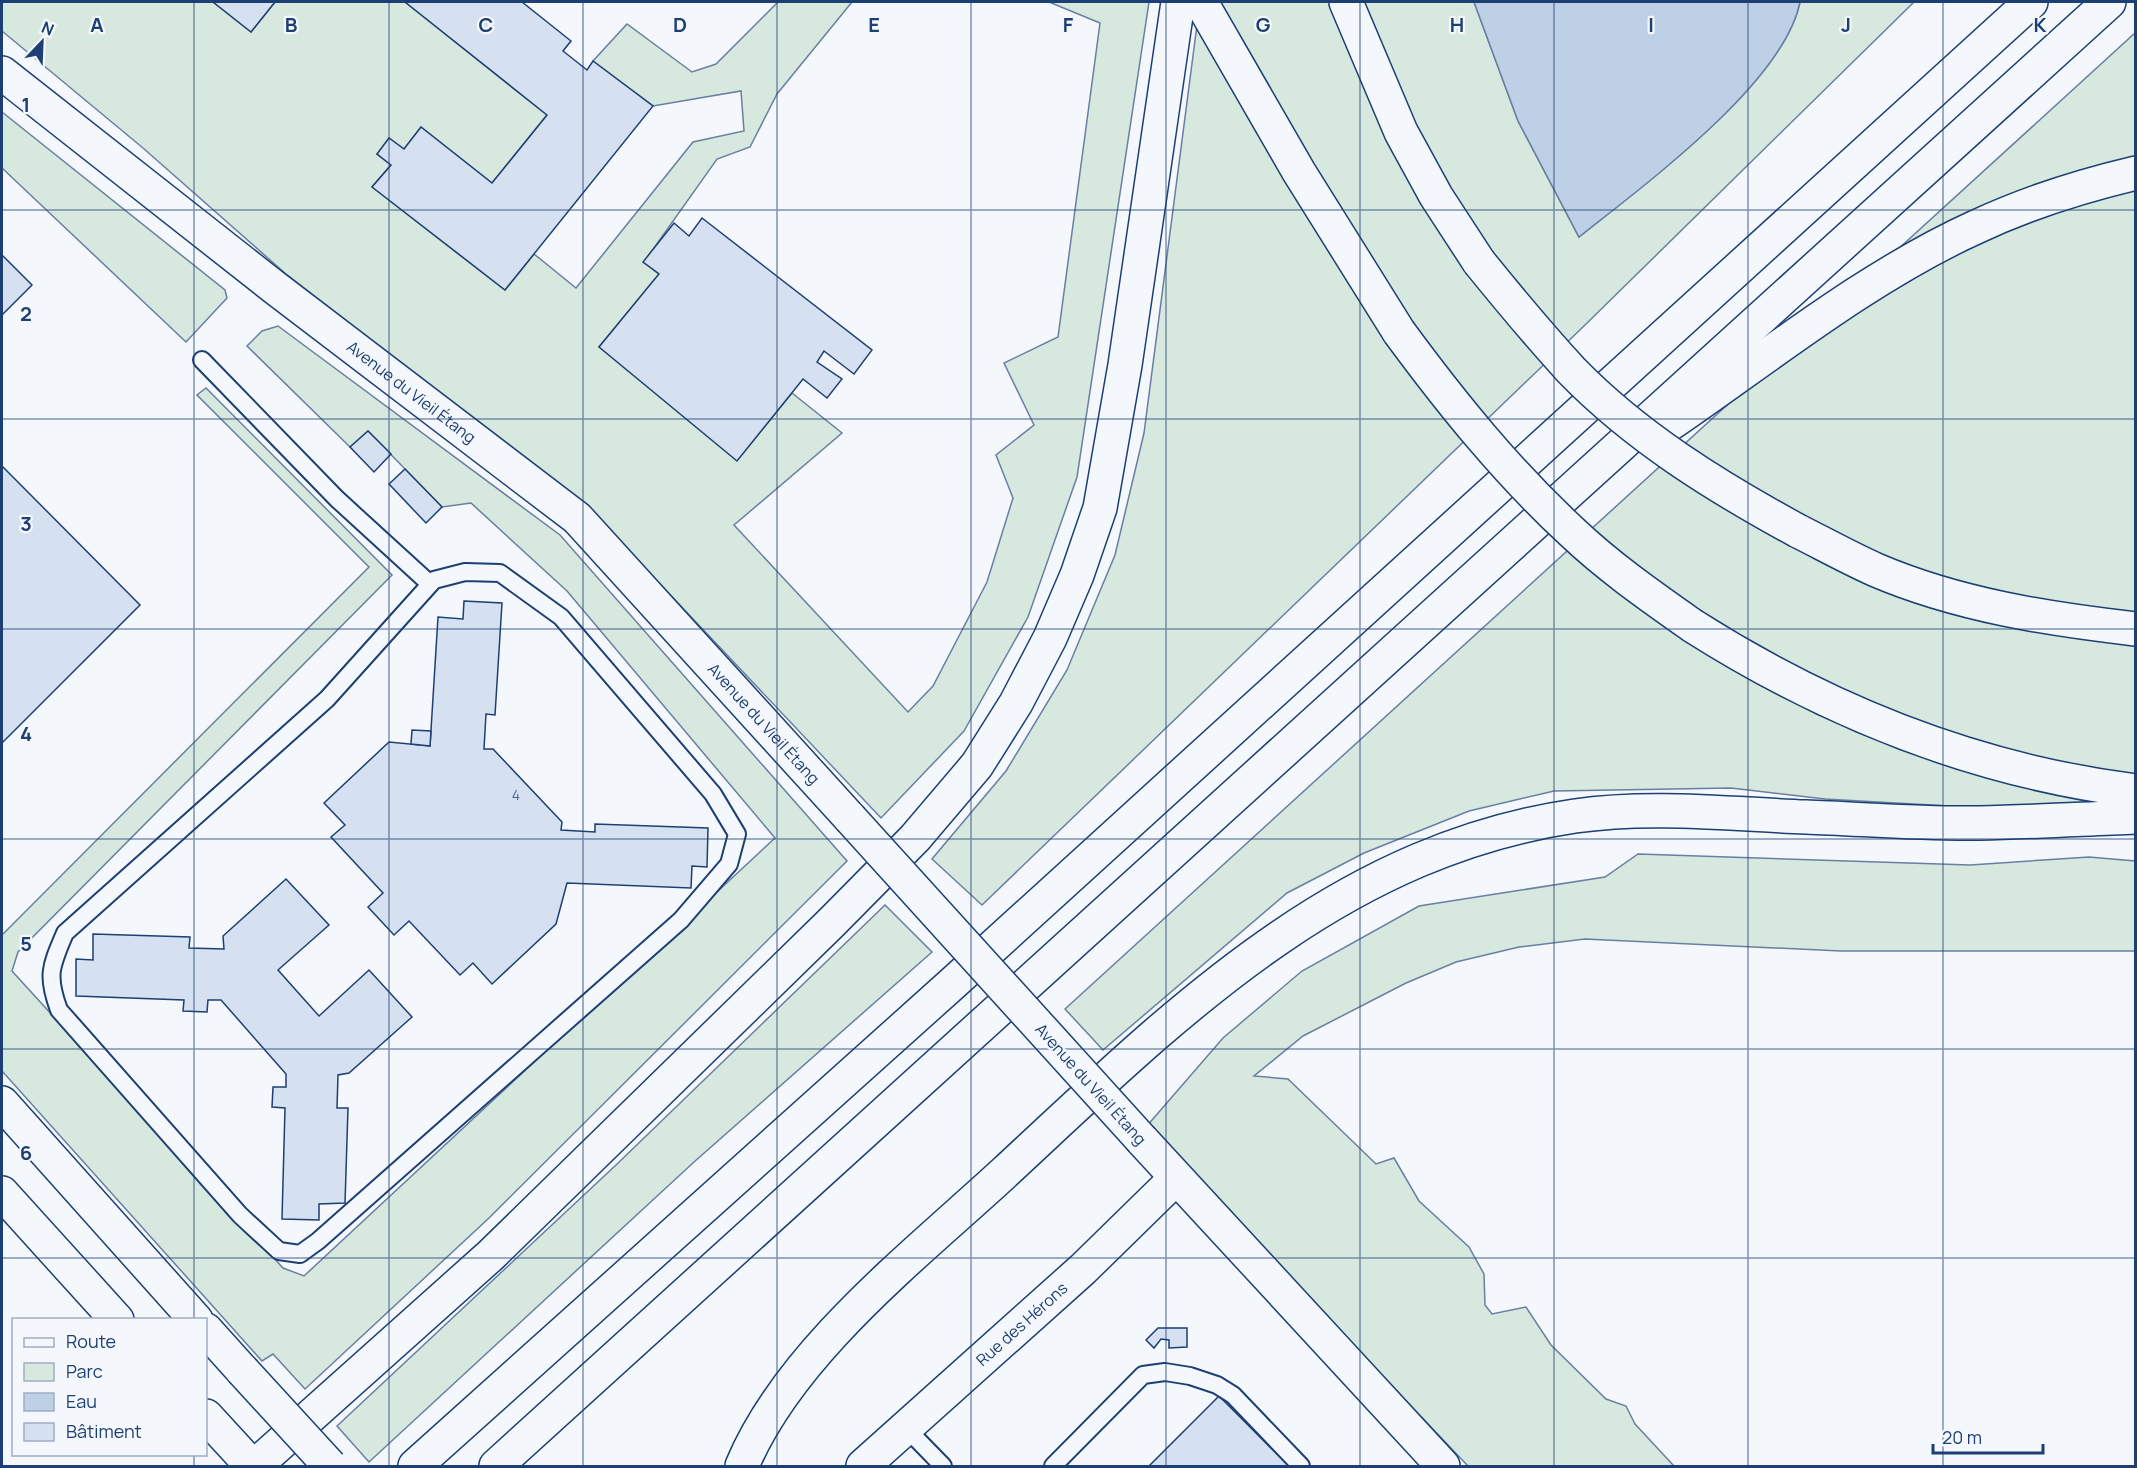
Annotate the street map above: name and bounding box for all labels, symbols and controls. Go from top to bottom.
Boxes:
text: A [90,11,104,38]
text: B [285,11,298,38]
text: C [479,11,493,38]
text: D [673,11,687,38]
text: E [868,11,880,38]
text: F [1063,11,1074,38]
text: G [1256,11,1271,38]
text: H [1450,11,1464,38]
text: I [1648,11,1654,38]
text: J [1841,11,1851,38]
text: K [2034,11,2047,38]
north arrow [12,12,72,72]
text: N [38,16,57,41]
text: 1 [22,91,30,118]
text: 2 [20,300,32,327]
street label: Avenue du Vieil Étang [342,336,481,448]
text: 3 [20,510,32,537]
street label: Avenue du Vieil Étang [703,658,825,789]
text: 4 [20,720,32,747]
house number: 4 [512,785,520,804]
text: 5 [20,930,32,957]
street label: Avenue du Vieil Étang [1030,1018,1152,1150]
text: 6 [20,1139,32,1166]
street label: Rue des Hérons [971,1277,1072,1371]
legend [12,1318,207,1456]
text: Route [66,1329,116,1353]
text: Parc [66,1359,103,1383]
text: Eau [66,1389,97,1413]
scale bar [1933,1417,2042,1455]
text: Bâtiment [66,1419,142,1443]
text: 20 m [1942,1425,1982,1449]

